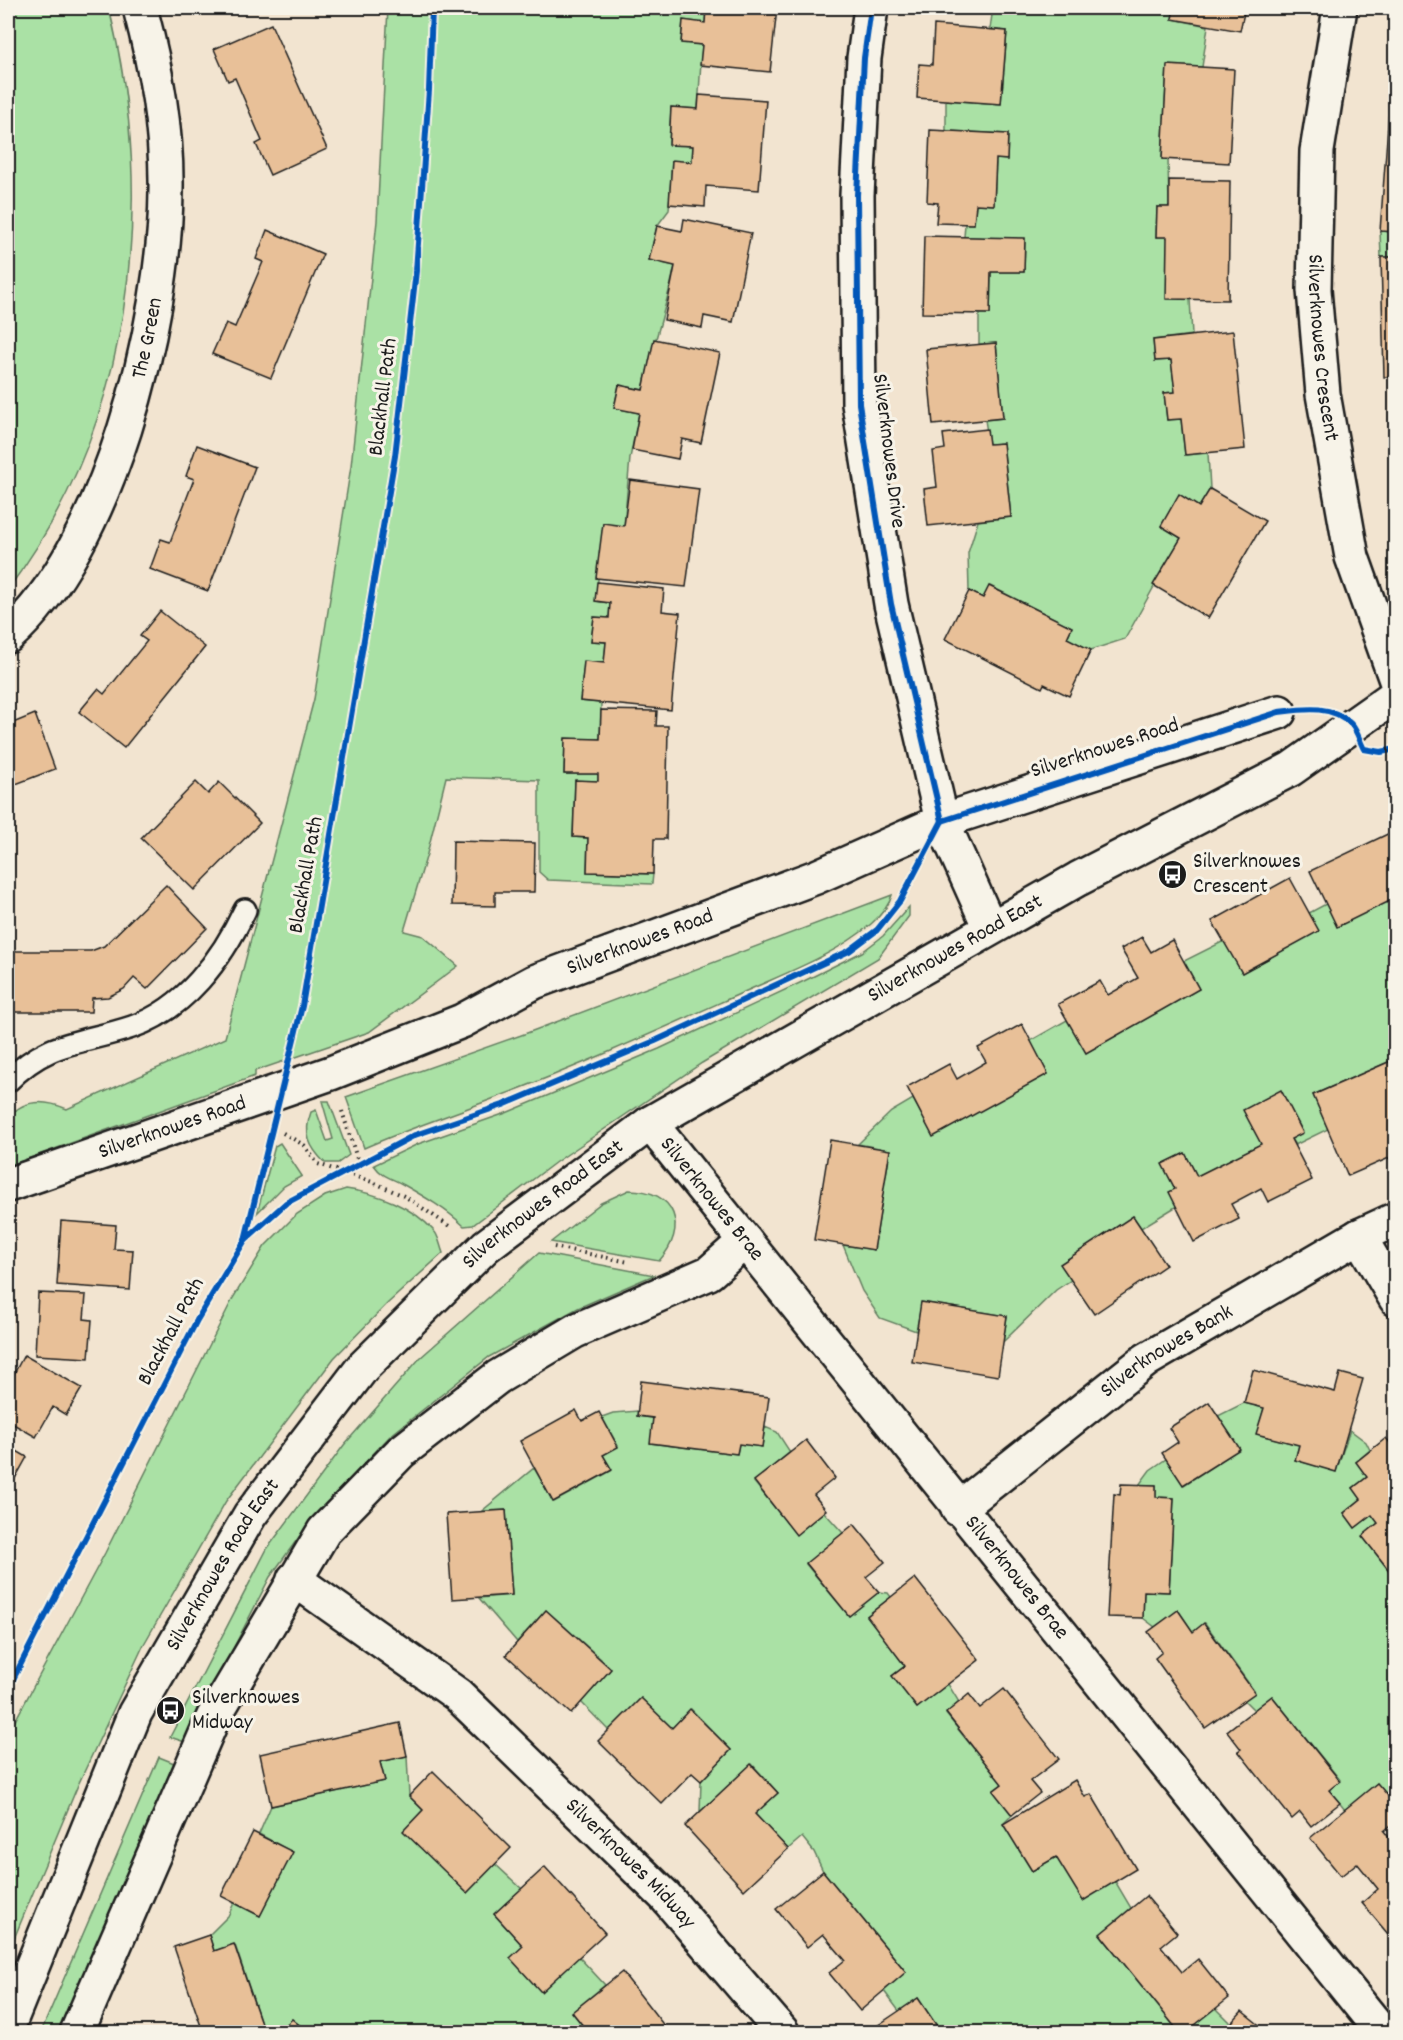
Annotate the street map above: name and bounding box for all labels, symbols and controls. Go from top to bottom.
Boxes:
street label: Silverknowes Crescent [1298,254,1347,444]
street label: The Green [124,295,171,382]
street label: Blackhall Path [361,336,407,458]
street label: Silverknowes Drive [863,372,913,530]
street label: Silverknowes Road [1027,710,1183,788]
street label: Blackhall Path [281,814,333,936]
place label: Silverknowes Crescent [1193,847,1301,903]
bus stop icon: Silverknowes Crescent [1156,859,1188,891]
street label: Silverknowes Road East [862,887,1049,1011]
street label: Silverknowes Road [562,901,718,984]
street label: Silverknowes Road [94,1088,250,1168]
street label: Silverknowes Brae [652,1130,771,1268]
street label: Silverknowes Road East [455,1132,631,1277]
street label: Blackhall Path [131,1273,213,1391]
street label: Silverknowes Bank [1094,1297,1239,1406]
street label: Silverknowes Road East [159,1472,288,1657]
street label: Silverknowes Brae [957,1509,1076,1647]
place label: Silverknowes Midway [192,1683,300,1739]
bus stop icon: Silverknowes Midway [155,1695,187,1727]
street label: Silverknowes Midway [558,1791,703,1937]

